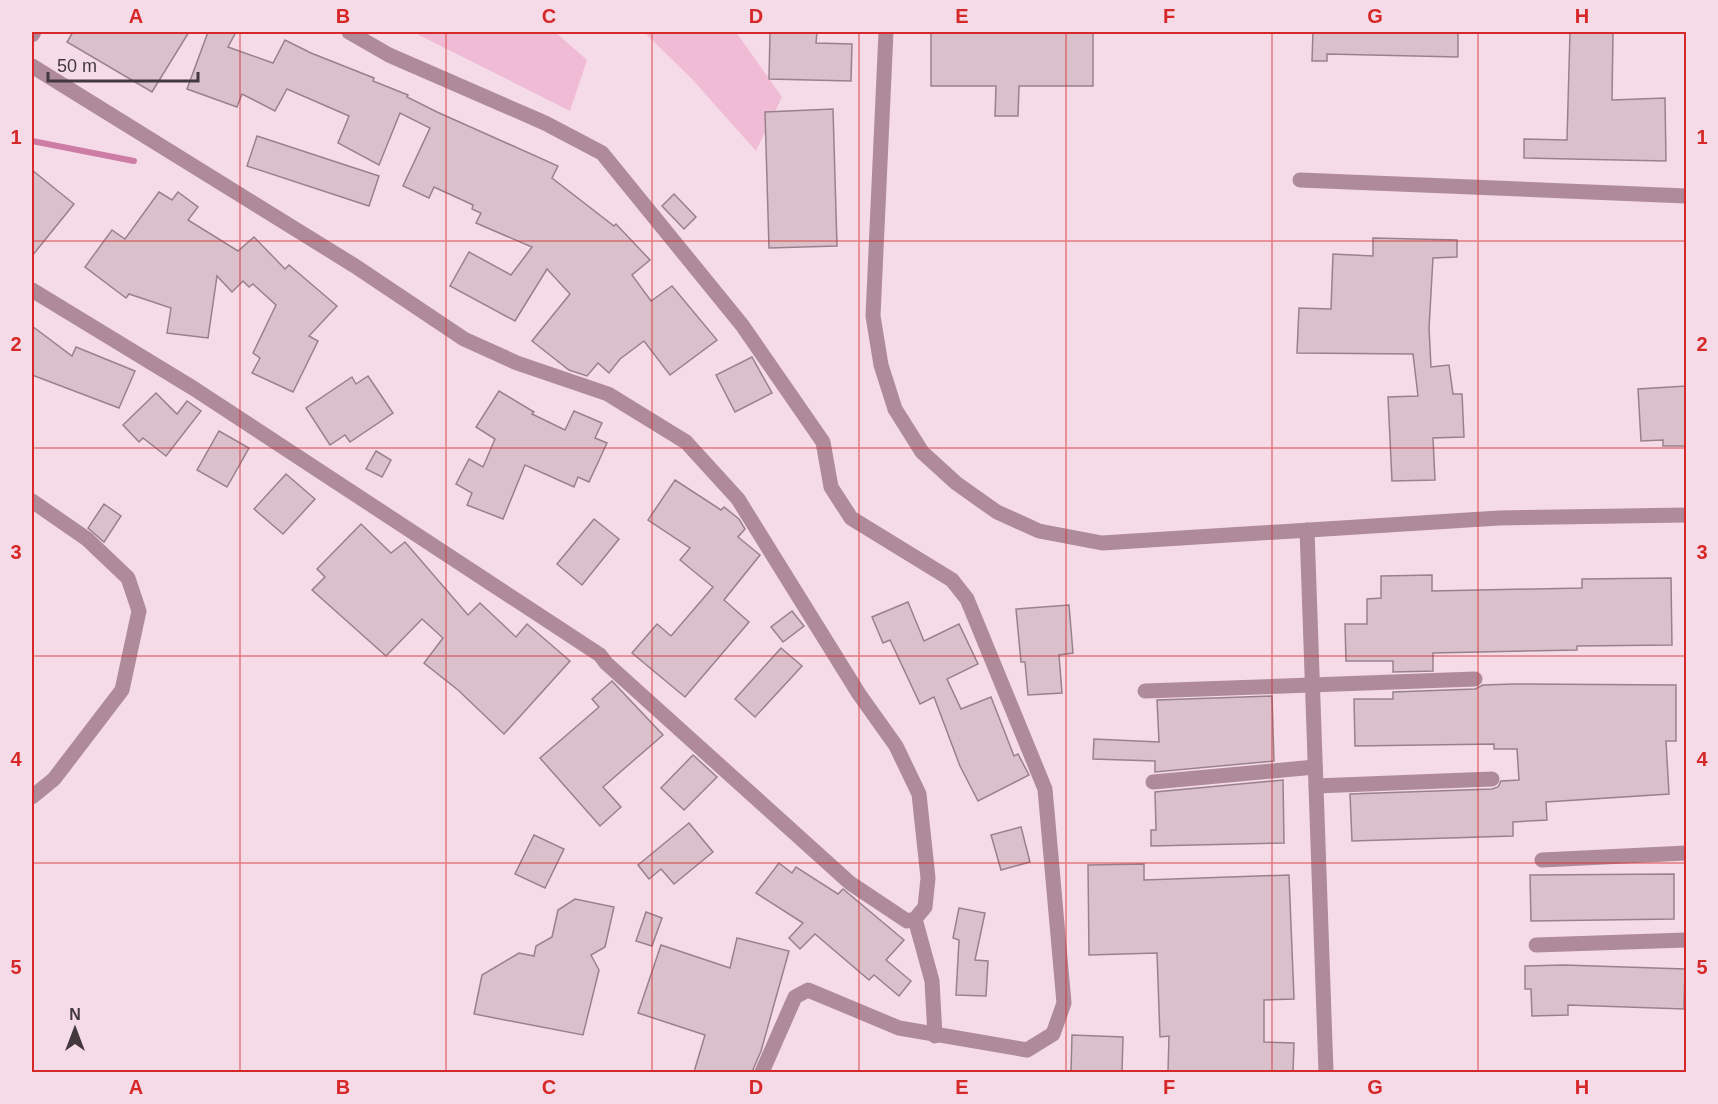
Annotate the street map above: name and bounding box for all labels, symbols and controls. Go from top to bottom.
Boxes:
text: A [129,5,143,27]
text: B [336,5,350,27]
text: C [542,5,556,27]
text: D [749,5,763,27]
text: E [955,5,969,27]
text: F [1163,5,1175,27]
text: G [1367,5,1383,27]
text: H [1575,5,1589,27]
scale bar [48,45,198,83]
text: 50 m [57,56,97,76]
text: 1 [10,126,22,148]
text: 1 [1696,126,1708,148]
text: 2 [10,333,22,355]
text: 2 [1696,333,1708,355]
text: 3 [10,541,22,563]
text: 3 [1696,541,1708,563]
text: 4 [10,748,22,770]
text: 4 [1696,748,1708,770]
text: 5 [10,956,22,978]
text: 5 [1696,956,1708,978]
north arrow [45,999,105,1059]
text: N [69,1006,81,1023]
text: A [129,1076,143,1098]
text: B [336,1076,350,1098]
text: C [542,1076,556,1098]
text: D [749,1076,763,1098]
text: E [955,1076,969,1098]
text: F [1163,1076,1175,1098]
text: G [1367,1076,1383,1098]
text: H [1575,1076,1589,1098]

